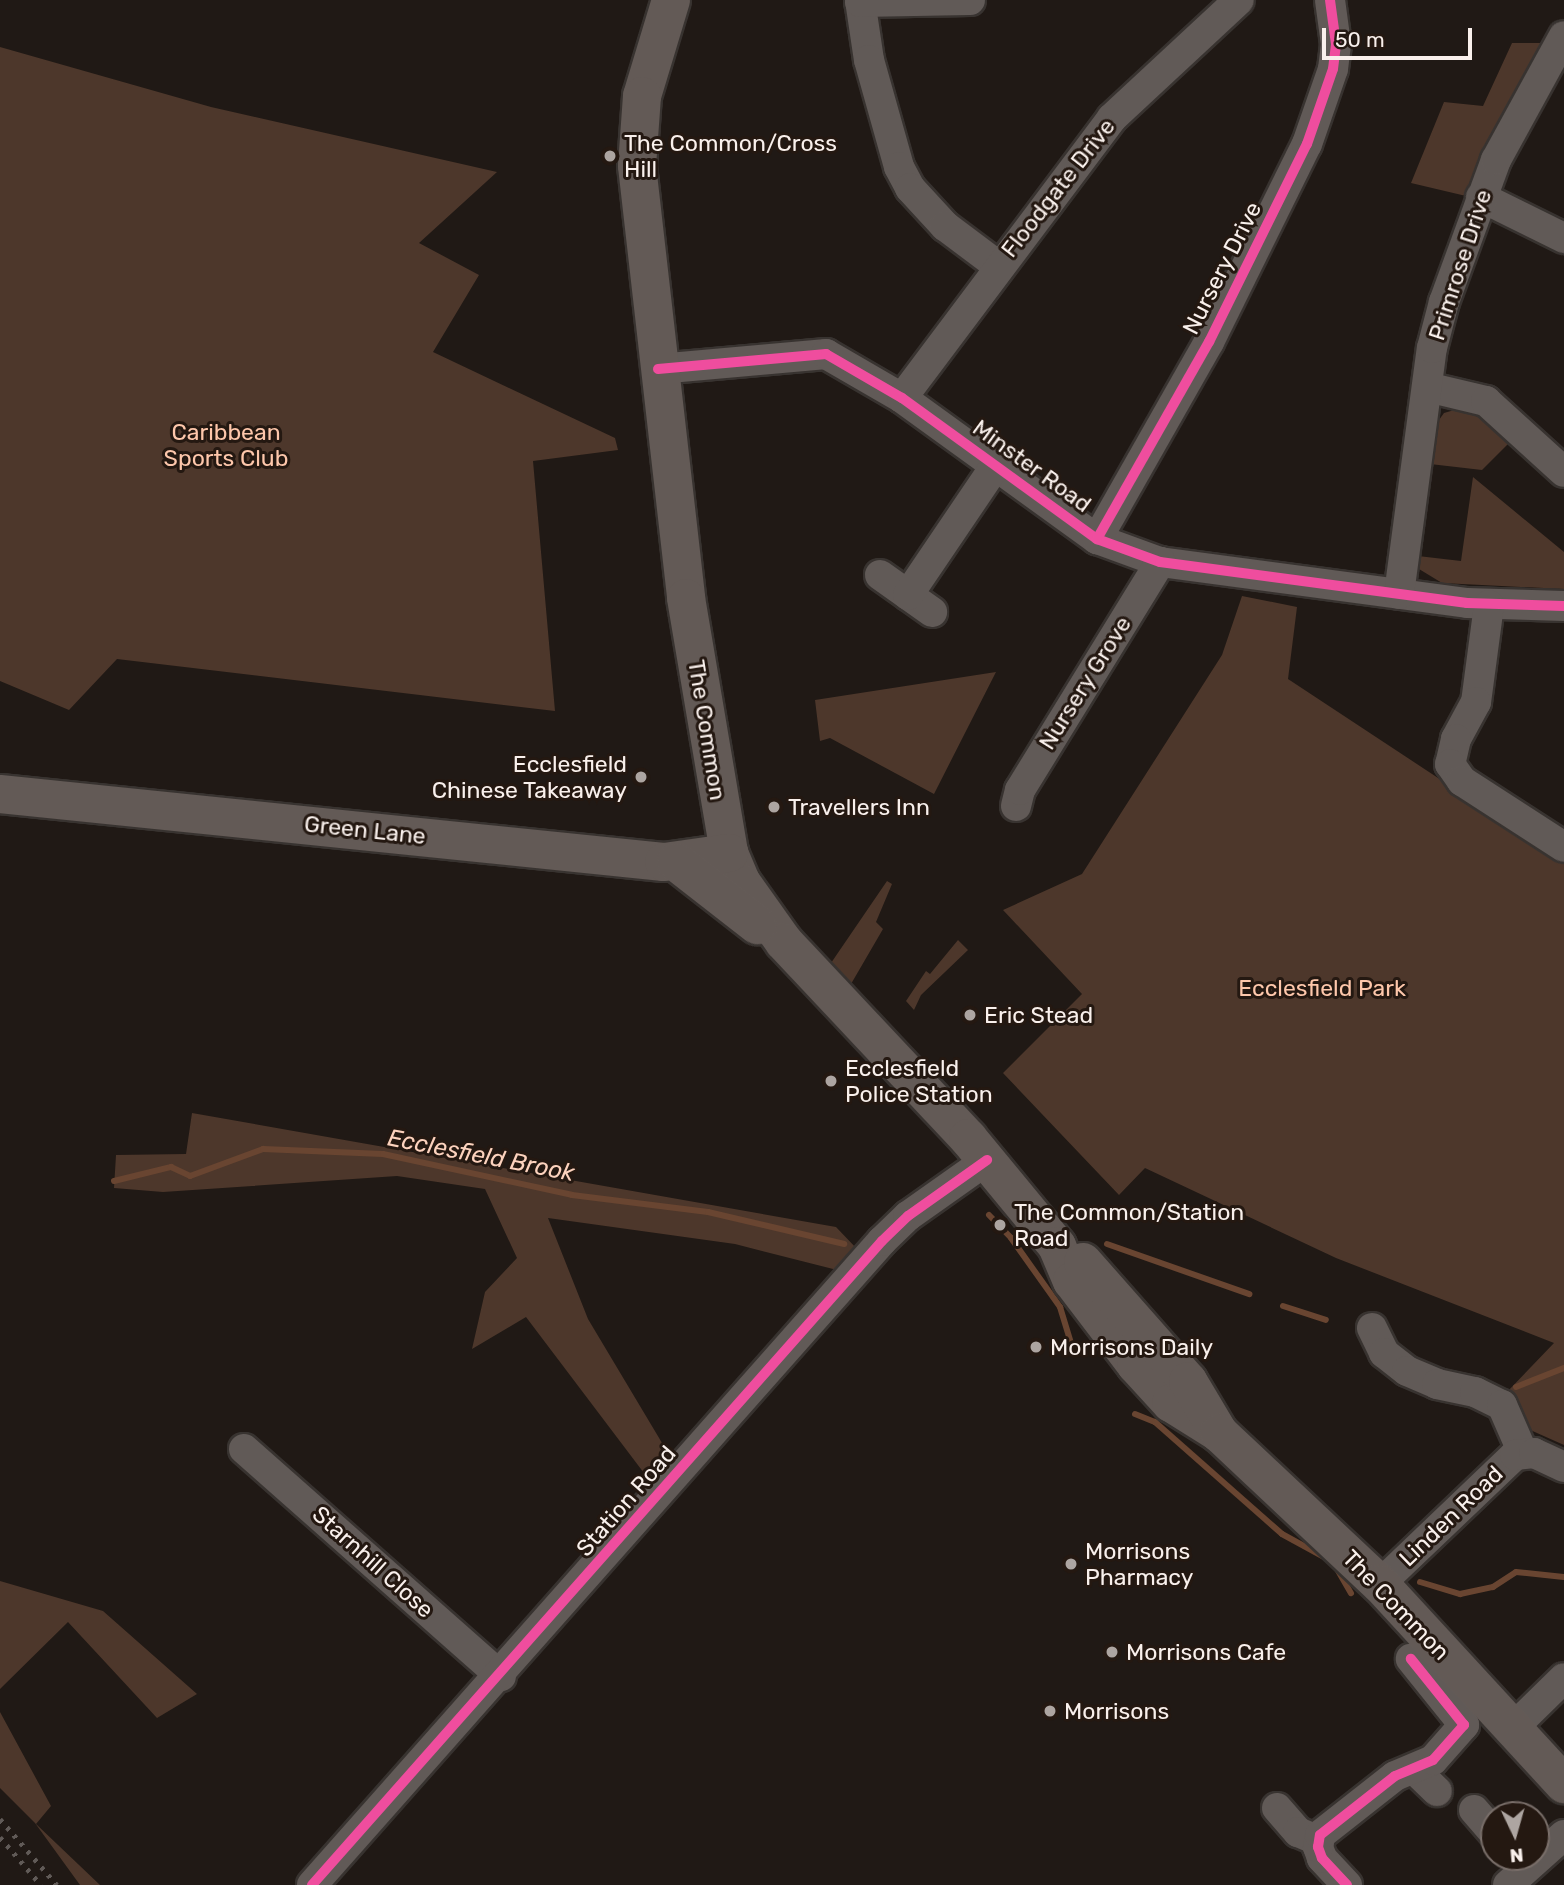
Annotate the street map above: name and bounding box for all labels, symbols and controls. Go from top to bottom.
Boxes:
scale bar [1326,14,1476,58]
text: 50 m [1335,27,1385,52]
street label: Floodgate Drive [995,113,1121,263]
place label: The Common/Cross Hill [624,129,837,183]
marker: The Common/Cross Hill [602,148,618,164]
street label: Primrose Drive [1423,186,1497,344]
street label: Nursery Drive [1177,197,1267,339]
street label: Minster Road [967,414,1097,518]
park label: Caribbean Sports Club [164,418,288,472]
street label: Nursery Grove [1033,611,1137,755]
street label: The Common [682,658,732,802]
place label: Ecclesfield Chinese Takeaway [431,750,627,804]
marker: Ecclesfield Chinese Takeaway [633,769,649,785]
place label: Travellers Inn [788,793,930,821]
marker: Travellers Inn [766,799,782,815]
street label: Green Lane [303,810,427,850]
park label: Ecclesfield Park [1238,974,1406,1002]
place label: Eric Stead [984,1001,1093,1029]
marker: Eric Stead [962,1007,978,1023]
place label: Ecclesfield Police Station [845,1054,993,1108]
marker: Ecclesfield Police Station [823,1073,839,1089]
water label: Ecclesfield Brook [385,1124,577,1188]
place label: The Common/Station Road [1014,1198,1244,1252]
marker: The Common/Station Road [992,1217,1008,1233]
place label: Morrisons Daily [1050,1333,1213,1361]
marker: Morrisons Daily [1028,1339,1044,1355]
street label: Station Road [570,1440,682,1562]
street label: Linden Road [1394,1460,1508,1572]
street label: Starnhill Close [307,1500,439,1624]
place label: Morrisons Pharmacy [1085,1537,1193,1591]
street label: The Common [1337,1544,1455,1666]
marker: Morrisons Pharmacy [1063,1556,1079,1572]
place label: Morrisons Cafe [1126,1638,1286,1666]
marker: Morrisons Cafe [1104,1644,1120,1660]
place label: Morrisons [1064,1697,1169,1725]
marker: Morrisons [1042,1703,1058,1719]
north arrow [1480,1801,1550,1871]
text: N [1509,1843,1525,1867]

